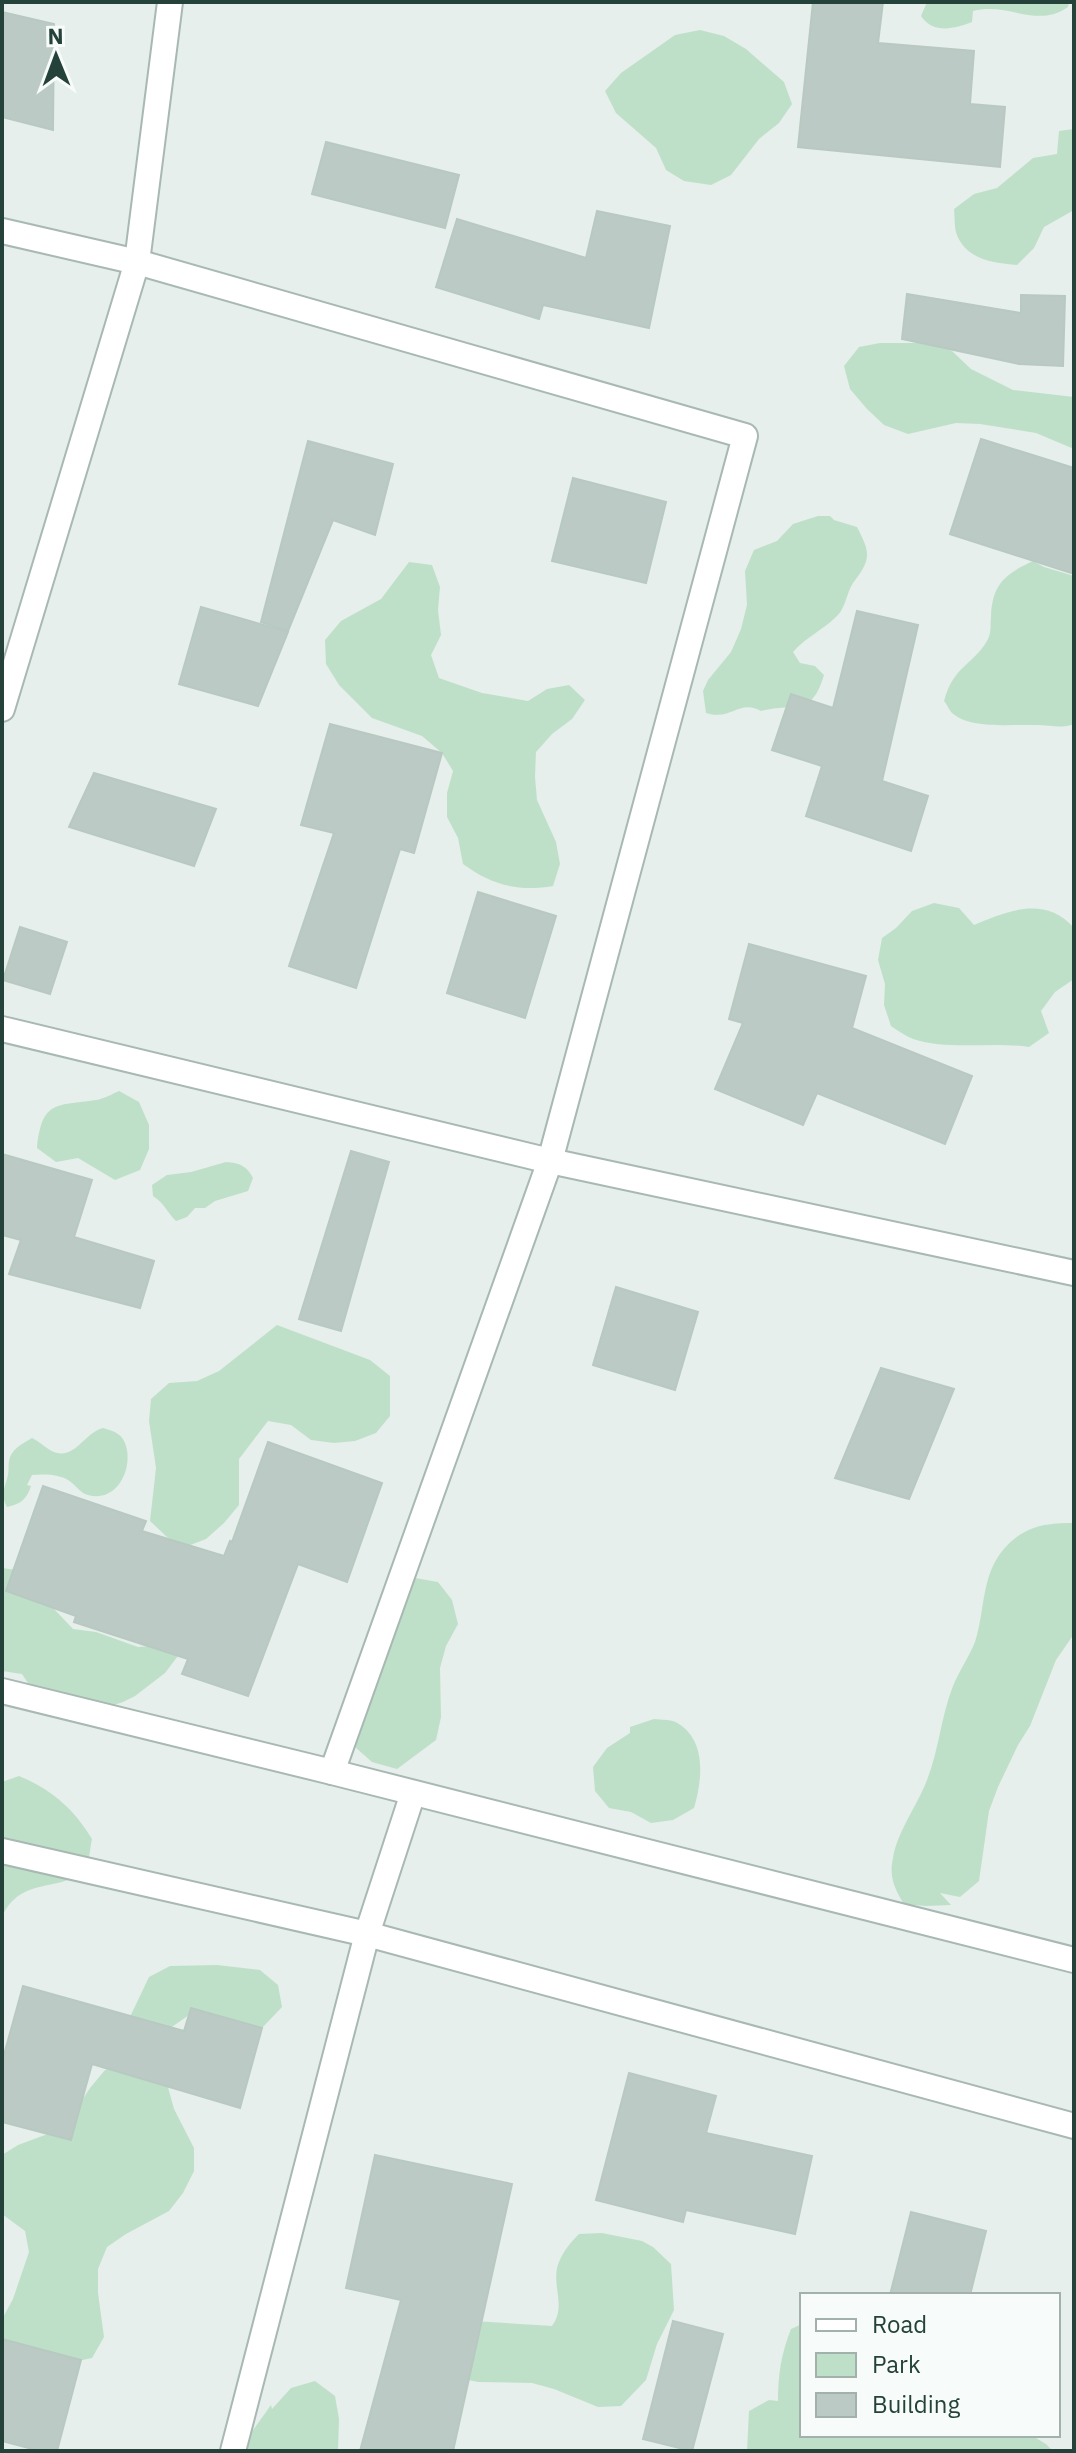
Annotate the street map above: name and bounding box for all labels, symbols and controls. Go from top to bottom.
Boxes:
north arrow [16,16,96,96]
text: N [47,21,64,50]
legend [800,2293,1060,2437]
text: Road [872,2308,927,2340]
text: Park [872,2348,921,2380]
text: Building [872,2388,960,2420]

